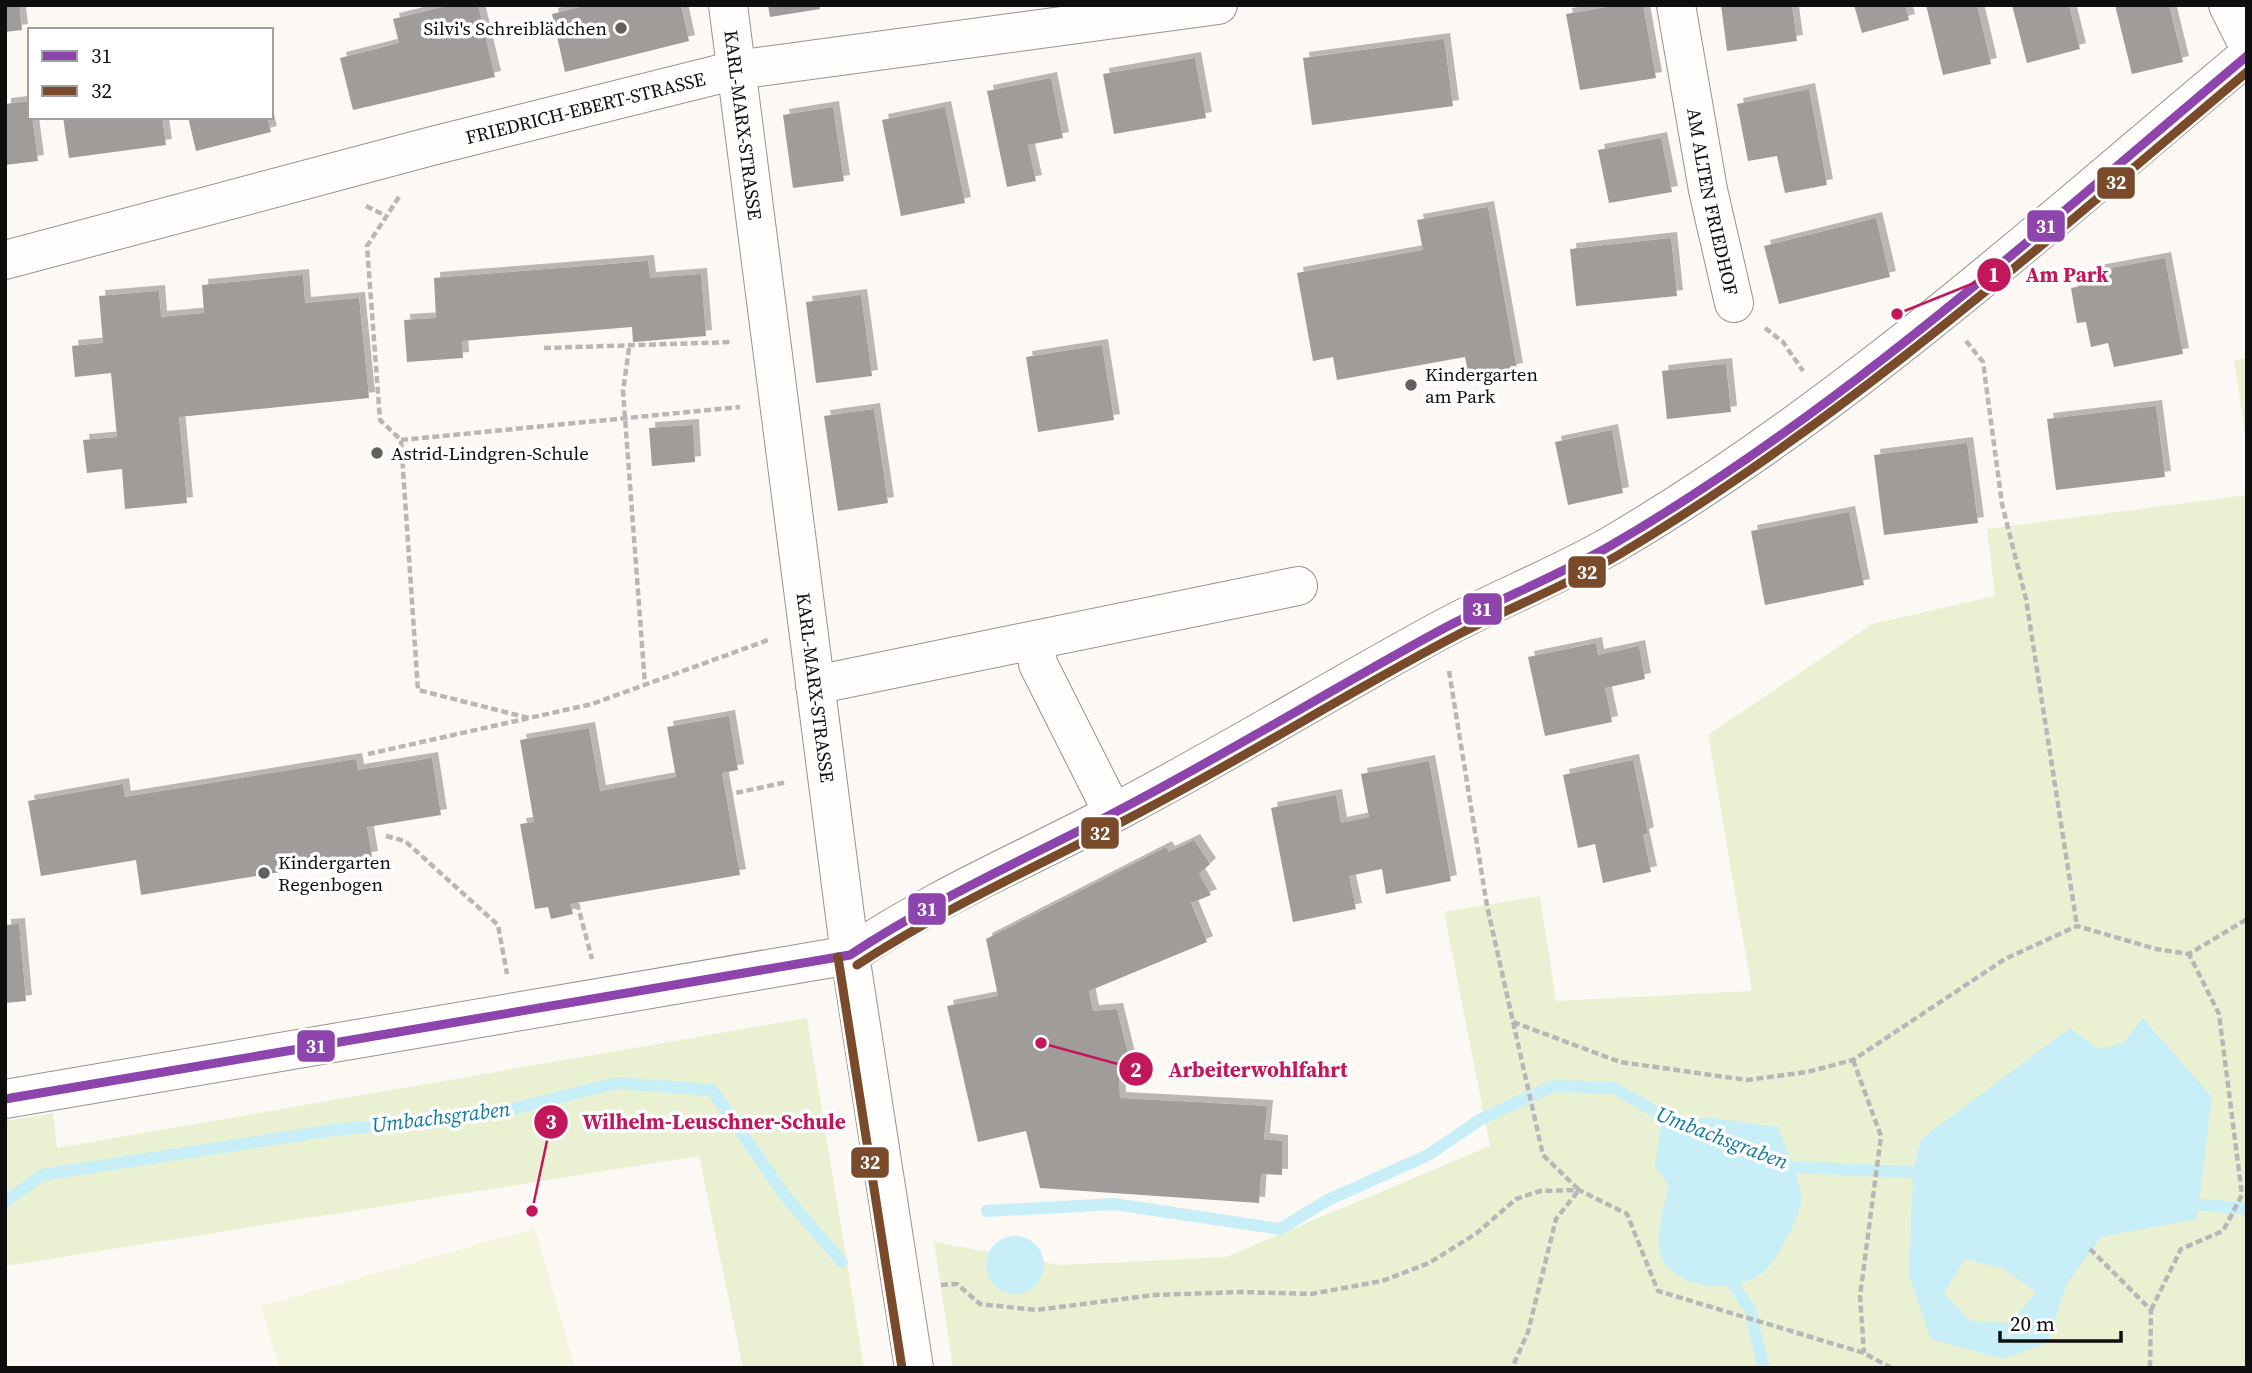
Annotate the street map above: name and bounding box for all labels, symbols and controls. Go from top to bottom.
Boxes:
place label: Silvi's Schreiblädchen [424,15,607,41]
marker: Silvi's Schreiblädchen [613,20,629,36]
legend [28,28,273,119]
street label: KARL-MARX-STRASSE [718,29,768,221]
text: 31 [91,41,112,70]
street label: FRIEDRICH-EBERT-STRASSE [463,65,708,150]
text: 32 [91,76,112,105]
street label: AM ALTEN FRIEDHOF [1681,106,1745,298]
line badge: 32 [2096,166,2136,200]
text: 32 [2106,169,2126,195]
line badge: 31 [2026,209,2066,243]
text: 31 [2036,213,2056,239]
callout: Am Park [1976,254,2123,296]
text: 1 [1988,260,2000,289]
text: Am Park [2025,260,2109,289]
place label: Kindergarten am Park [1425,361,1538,409]
marker: Kindergarten am Park [1403,377,1419,393]
place label: Astrid-Lindgren-Schule [391,440,589,466]
marker: Astrid-Lindgren-Schule [369,445,385,461]
line badge: 32 [1567,555,1607,589]
text: 32 [1577,559,1597,585]
street label: KARL-MARX-STRASSE [791,591,841,784]
line badge: 31 [1462,592,1503,626]
text: 31 [1472,596,1492,622]
line badge: 32 [1080,816,1120,850]
text: 32 [1090,820,1110,846]
place label: Kindergarten Regenbogen [278,849,391,897]
marker: Kindergarten Regenbogen [256,865,272,881]
line badge: 31 [907,892,947,926]
text: 31 [917,896,937,922]
line badge: 31 [296,1029,336,1063]
text: 31 [306,1033,326,1059]
callout: Arbeiterwohlfahrt [1119,1048,1361,1090]
text: 2 [1130,1055,1142,1084]
text: Arbeiterwohlfahrt [1168,1055,1348,1084]
water label: Umbachsgraben [370,1094,512,1139]
water label: Umbachsgraben [1652,1099,1793,1176]
callout: Wilhelm-Leuschner-Schule [533,1101,860,1143]
text: 3 [545,1107,557,1136]
text: Wilhelm-Leuschner-Schule [582,1107,846,1136]
line badge: 32 [850,1146,890,1179]
text: 32 [860,1149,880,1175]
scale bar [2000,1300,2121,1344]
text: 20 m [2010,1309,2055,1338]

